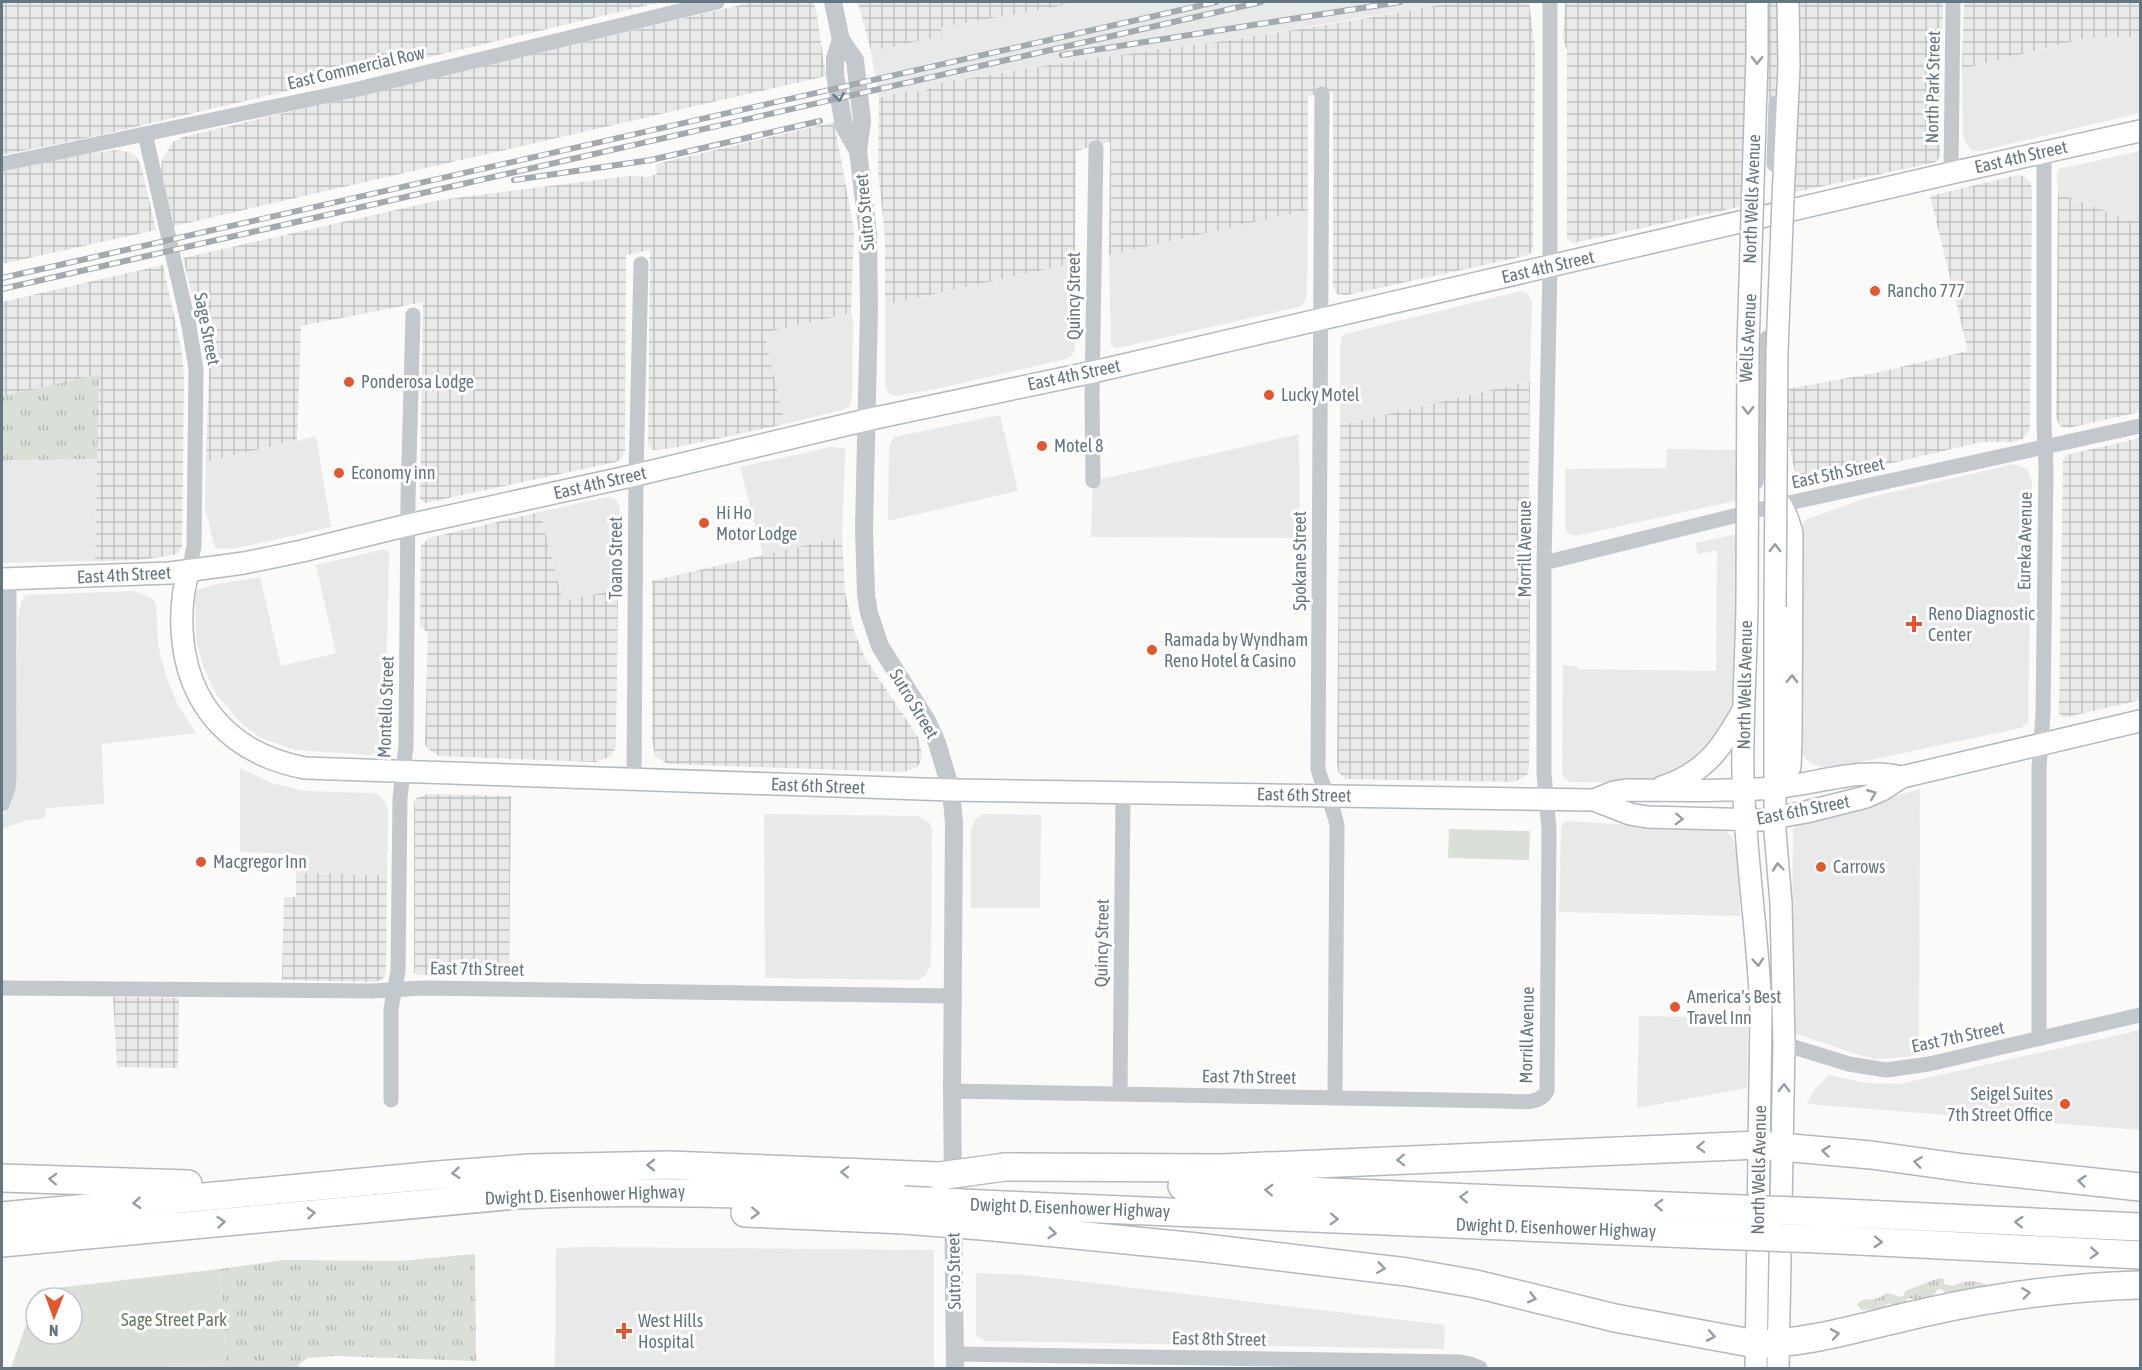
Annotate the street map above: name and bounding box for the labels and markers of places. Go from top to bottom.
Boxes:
place label: Rancho 777 [1887,280,1965,301]
marker: Rancho 777 [1868,284,1882,298]
place label: Ponderosa Lodge [361,371,474,392]
marker: Ponderosa Lodge [342,375,356,389]
place label: Lucky Motel [1281,384,1360,405]
marker: Lucky Motel [1262,388,1276,402]
place label: Motel 8 [1054,435,1103,456]
marker: Motel 8 [1035,439,1049,453]
place label: Economy inn [351,462,435,483]
marker: Economy inn [332,466,346,480]
place label: Hi Ho Motor Lodge [716,502,797,544]
marker: Hi Ho Motor Lodge [697,516,711,530]
place label: Reno Diagnostic Center [1928,603,2035,645]
marker: Reno Diagnostic Center [1905,615,1923,633]
place label: Ramada by Wyndham Reno Hotel & Casino [1164,629,1308,671]
marker: Ramada by Wyndham Reno Hotel & Casino [1145,643,1159,657]
place label: Macgregor Inn [213,851,307,872]
marker: Macgregor Inn [194,855,208,869]
place label: Carrows [1833,856,1885,877]
marker: Carrows [1814,860,1828,874]
place label: America's Best Travel Inn [1687,986,1781,1028]
marker: America's Best Travel Inn [1668,1000,1682,1014]
place label: Seigel Suites 7th Street Office [1947,1083,2053,1125]
marker: Seigel Suites 7th Street Office [2058,1097,2072,1111]
place label: West Hills Hospital [638,1310,703,1352]
marker: West Hills Hospital [615,1322,633,1340]

